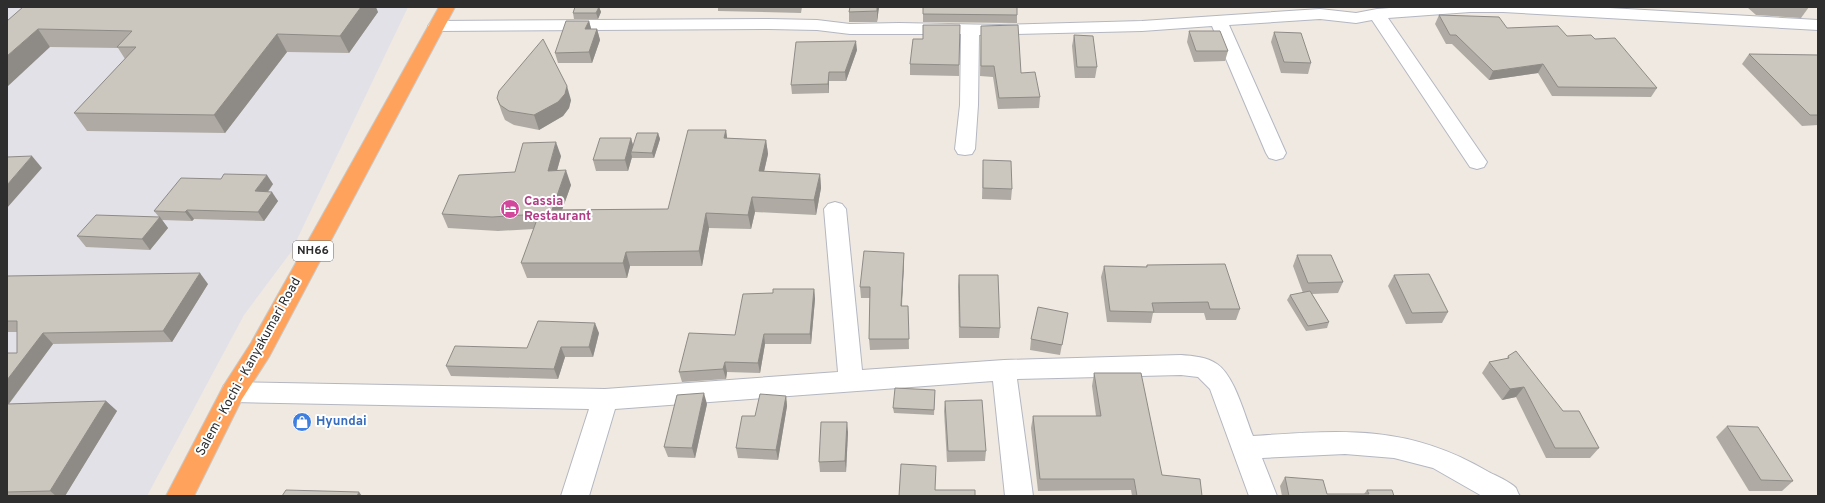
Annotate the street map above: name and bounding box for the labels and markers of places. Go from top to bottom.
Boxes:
place label: Cassia Restaurant [524,194,591,225]
hotel icon: Cassia Restaurant [499,198,521,220]
shop icon: Hyundai [291,411,313,433]
place label: Hyundai [316,414,367,430]

